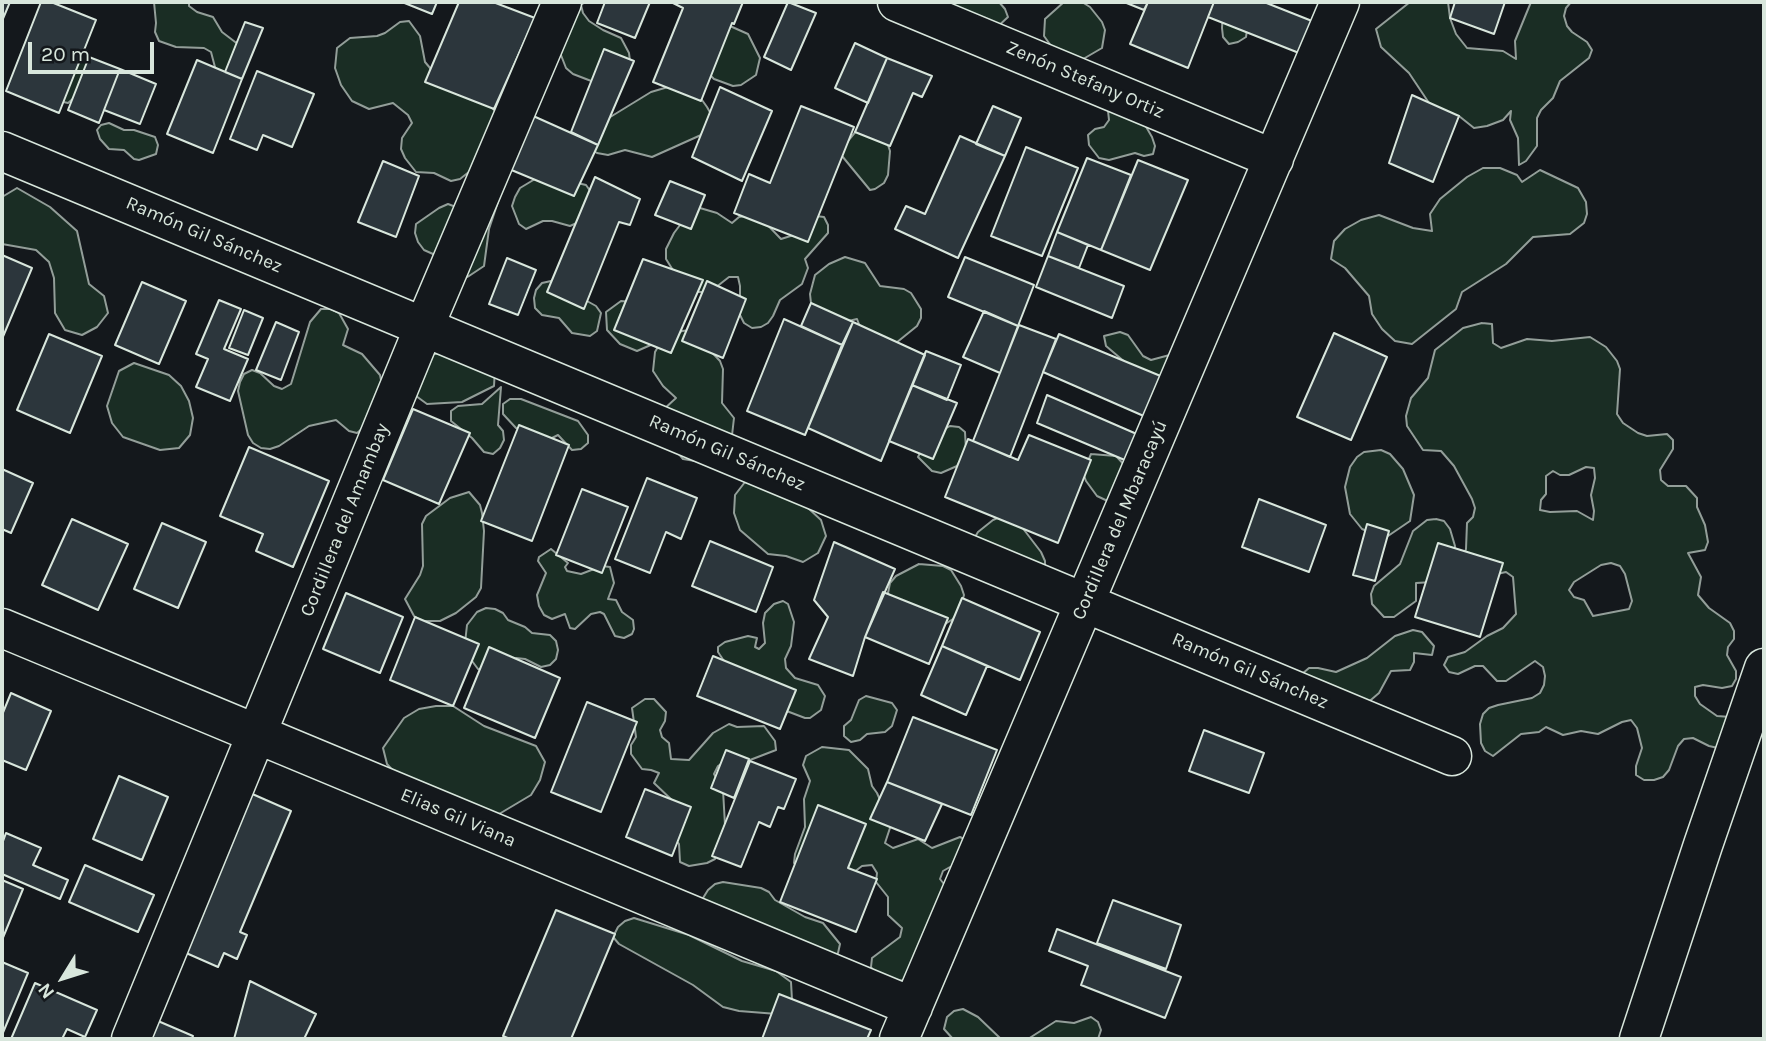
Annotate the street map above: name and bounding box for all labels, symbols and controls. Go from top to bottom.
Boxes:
scale bar [32,28,158,72]
street label: Zenón Stefany Ortiz [1002,36,1168,124]
text: 20 m [41,42,90,66]
street label: Ramón Gil Sánchez [122,192,286,278]
street label: Ramón Gil Sánchez [645,410,809,496]
street label: Cordillera del Mbaracayú [1068,417,1172,623]
street label: Cordillera del Amambay [296,420,394,620]
street label: Ramón Gil Sánchez [1168,628,1332,714]
street label: Elias Gil Viana [397,783,519,853]
north arrow [28,943,98,1013]
text: N [34,979,59,1003]

